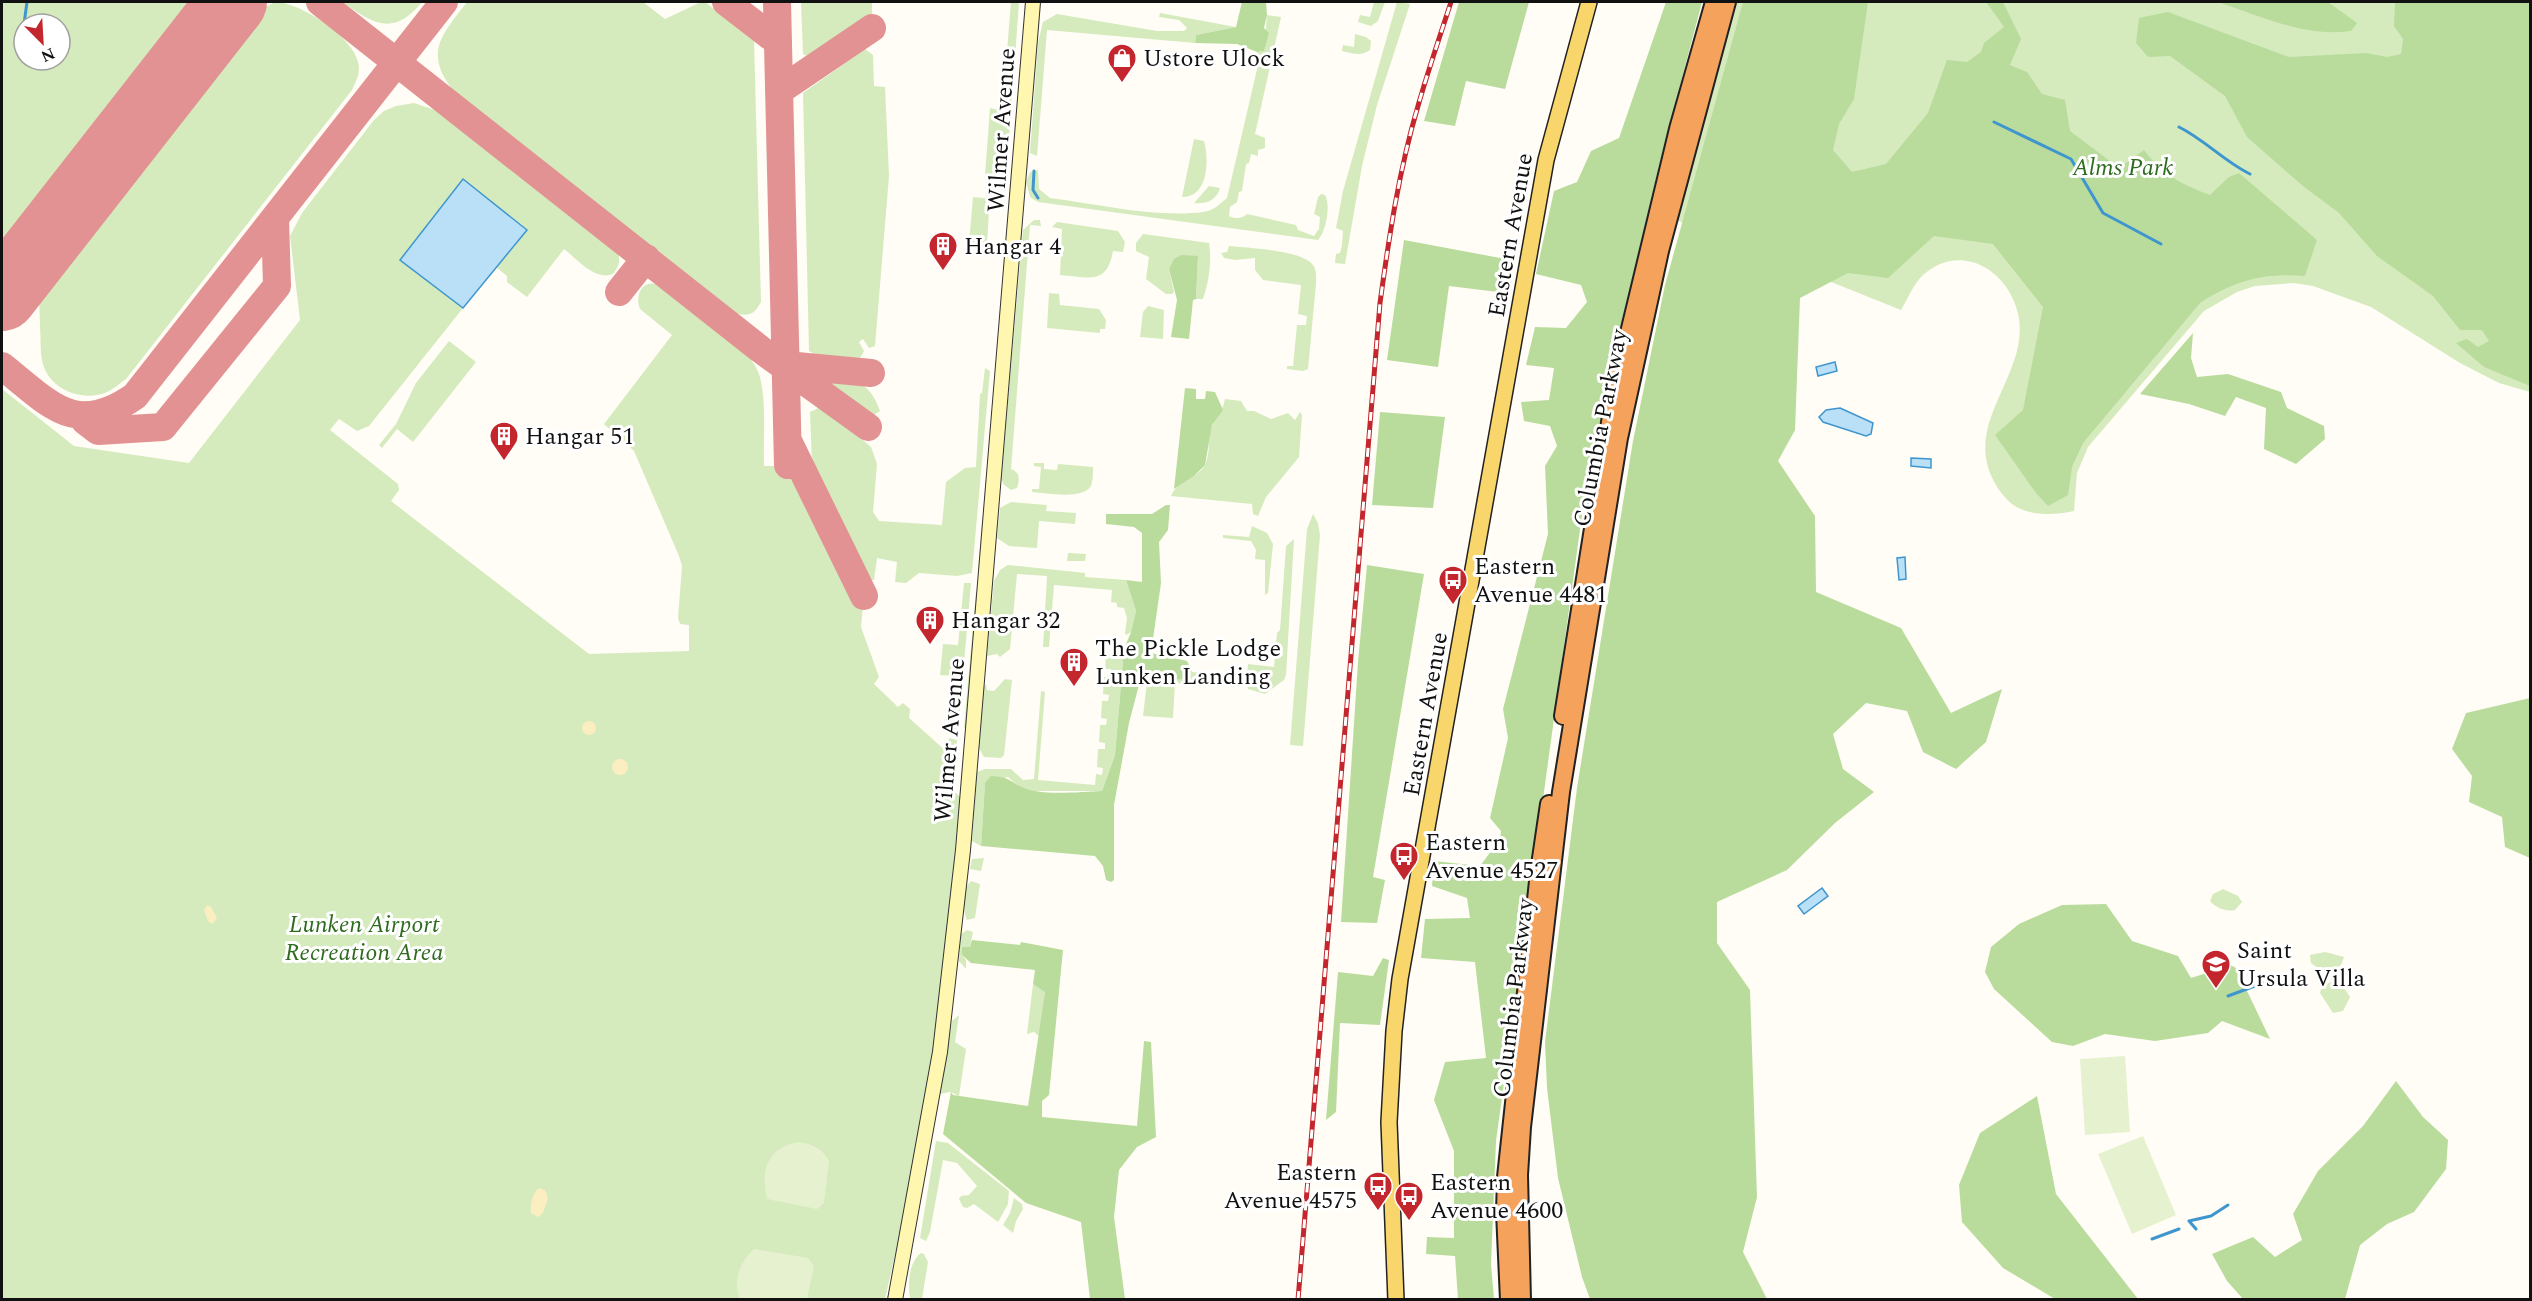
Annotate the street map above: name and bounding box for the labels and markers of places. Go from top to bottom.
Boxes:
place label: Ustore Ulock [1143,41,1285,77]
shop icon: Ustore Ulock [1106,42,1138,84]
place label: Hangar 4 [964,229,1061,265]
building icon: Hangar 4 [927,230,959,272]
place label: Hangar 51 [525,419,634,455]
building icon: Hangar 51 [488,420,520,462]
place label: Eastern Avenue 4481 [1474,549,1607,613]
bus stop icon: Eastern Avenue 4481 [1437,564,1469,606]
place label: Hangar 32 [951,603,1060,639]
building icon: Hangar 32 [914,604,946,646]
place label: The Pickle Lodge Lunken Landing [1095,631,1281,695]
building icon: The Pickle Lodge Lunken Landing [1058,646,1090,688]
place label: Eastern Avenue 4527 [1425,825,1558,889]
bus stop icon: Eastern Avenue 4527 [1388,840,1420,882]
place label: Saint Ursula Villa [2237,933,2365,997]
school or university icon: Saint Ursula Villa [2200,948,2232,990]
place label: Eastern Avenue 4575 [1224,1155,1357,1219]
place label: Eastern Avenue 4600 [1430,1165,1563,1229]
bus stop icon: Eastern Avenue 4575 [1362,1170,1394,1212]
bus stop icon: Eastern Avenue 4600 [1393,1180,1425,1222]

